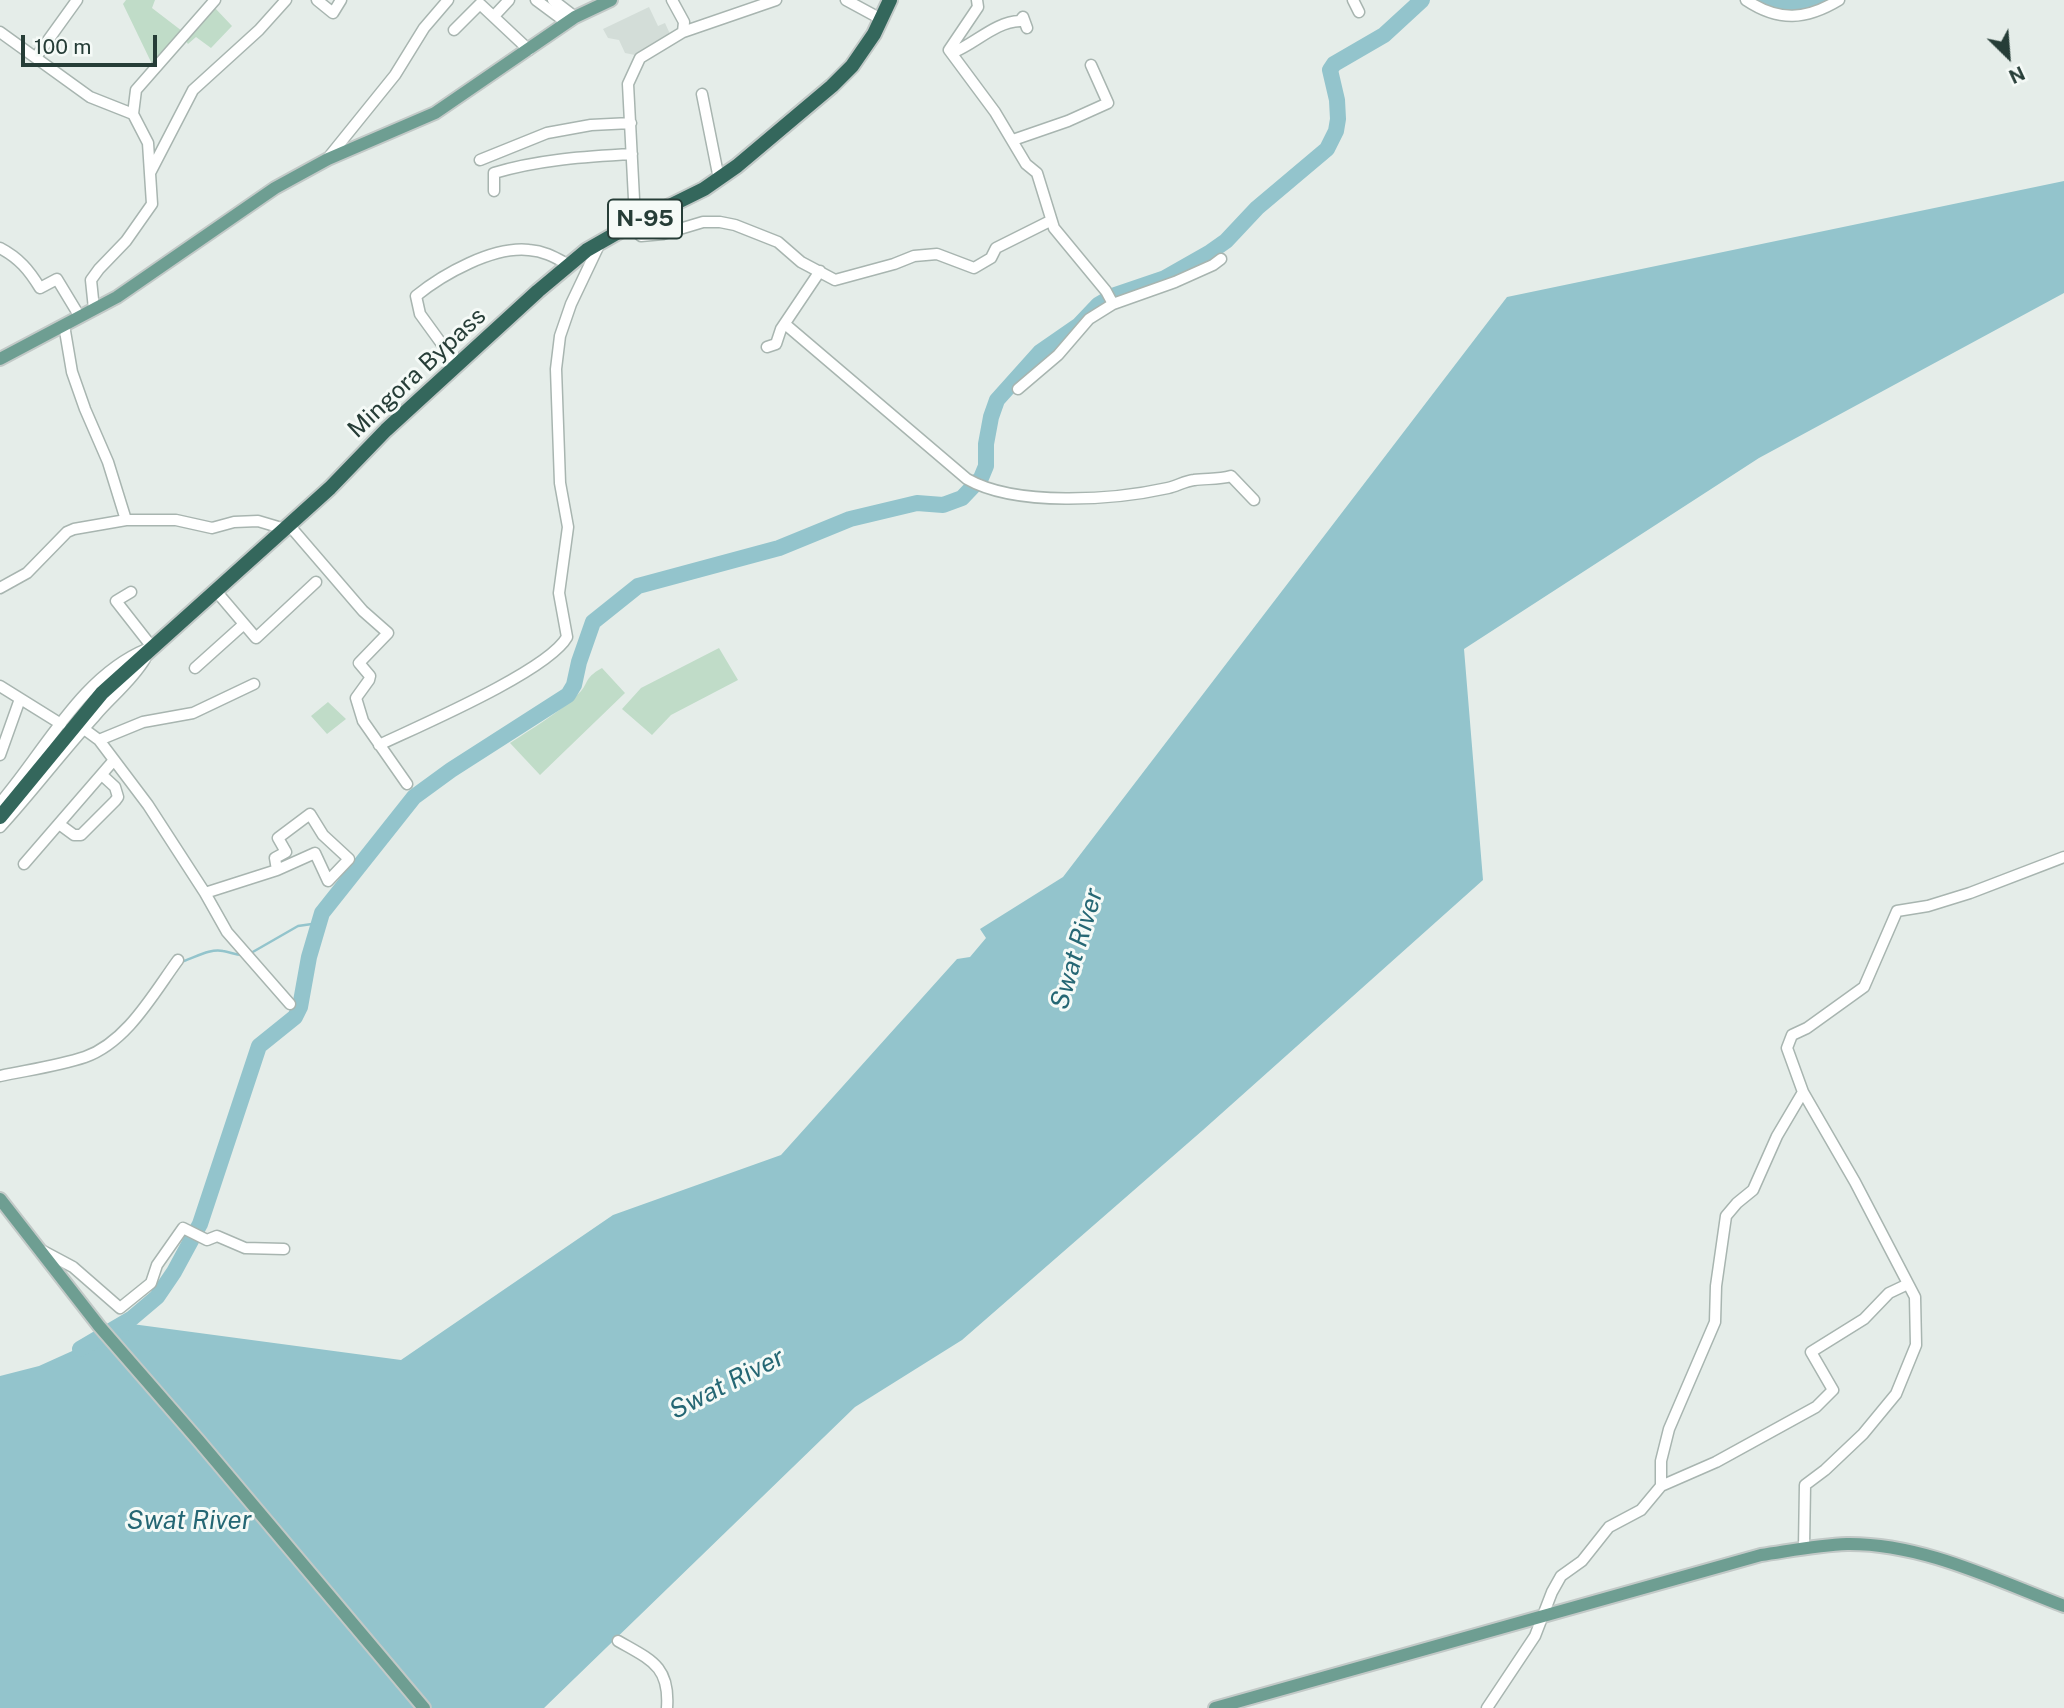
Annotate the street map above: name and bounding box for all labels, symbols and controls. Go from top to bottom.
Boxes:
scale bar [24,21,161,65]
north arrow [1973,21,2043,91]
text: 100 m [34,34,91,59]
text: N [2005,62,2028,88]
road number: N-95 [608,200,682,238]
street label: Mingora Bypass [342,302,492,444]
water label: Swat River [1044,885,1110,1013]
water label: Swat River [664,1342,790,1426]
water label: Swat River [127,1505,251,1537]

